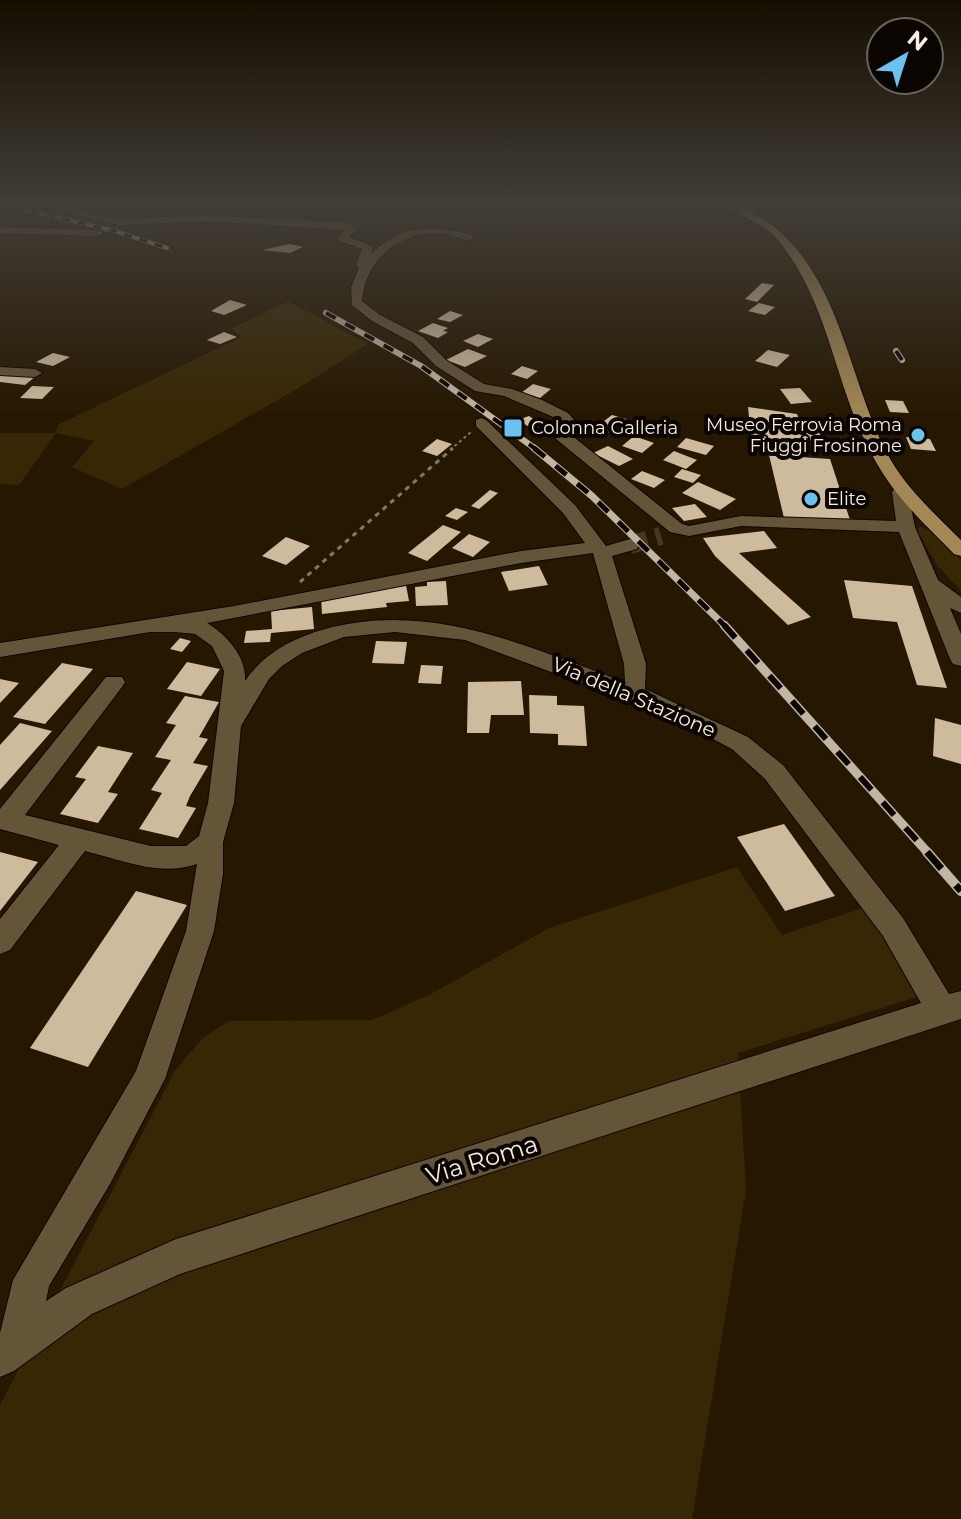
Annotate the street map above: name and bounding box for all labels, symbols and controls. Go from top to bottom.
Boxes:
north arrow [865,16,945,96]
text: N [902,25,933,57]
place label: Museo Ferrovia Roma Fiuggi Frosinone [706,414,902,457]
marker: Colonna Galleria [502,417,524,439]
place label: Colonna Galleria [531,417,678,439]
marker: Museo Ferrovia Roma Fiuggi Frosinone [909,426,927,444]
place label: Elite [827,488,867,510]
marker: Elite [802,490,820,508]
street label: Via della Stazione [549,652,719,742]
street label: Via Roma [422,1129,541,1190]

